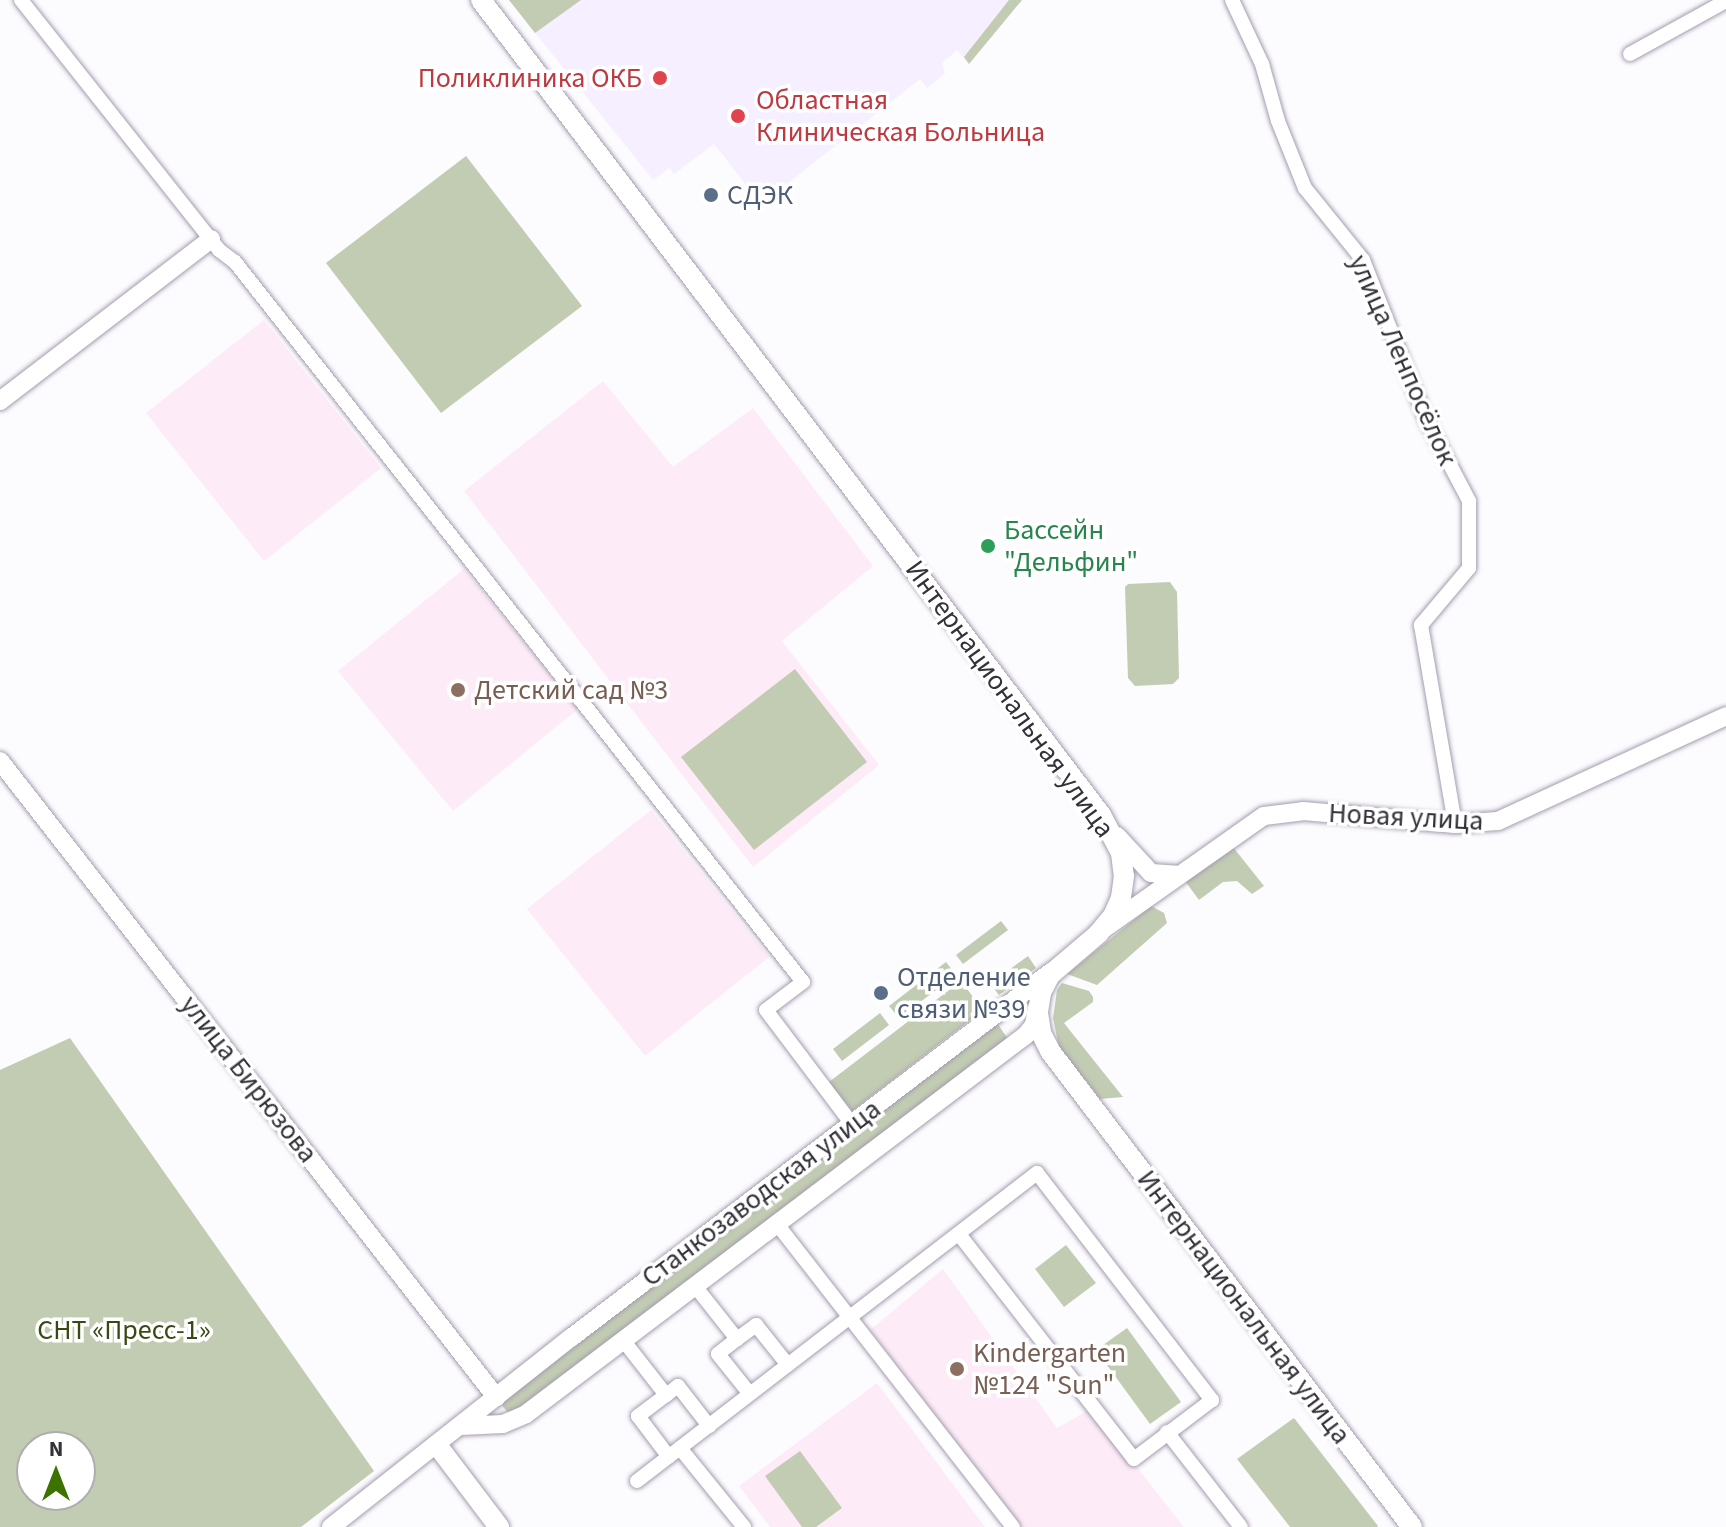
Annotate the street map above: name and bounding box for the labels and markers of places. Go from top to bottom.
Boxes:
place label: Поликлиника ОКБ [418,61,642,95]
marker: Поликлиника ОКБ [649,67,671,89]
place label: Областная Клиническая Больница [756,83,1045,149]
marker: Областная Клиническая Больница [727,105,749,127]
place label: СДЭК [727,178,793,212]
marker: СДЭК [702,186,720,204]
place label: Бассейн "Дельфин" [1004,513,1138,579]
marker: Бассейн "Дельфин" [979,537,997,555]
place label: Детский сад №3 [474,673,668,707]
marker: Детский сад №3 [449,681,467,699]
place label: Отделение связи №39 [897,960,1031,1026]
marker: Отделение связи №39 [872,984,890,1002]
place label: Kindergarten №124 "Sun" [973,1336,1126,1402]
marker: Kindergarten №124 "Sun" [948,1360,966,1378]

